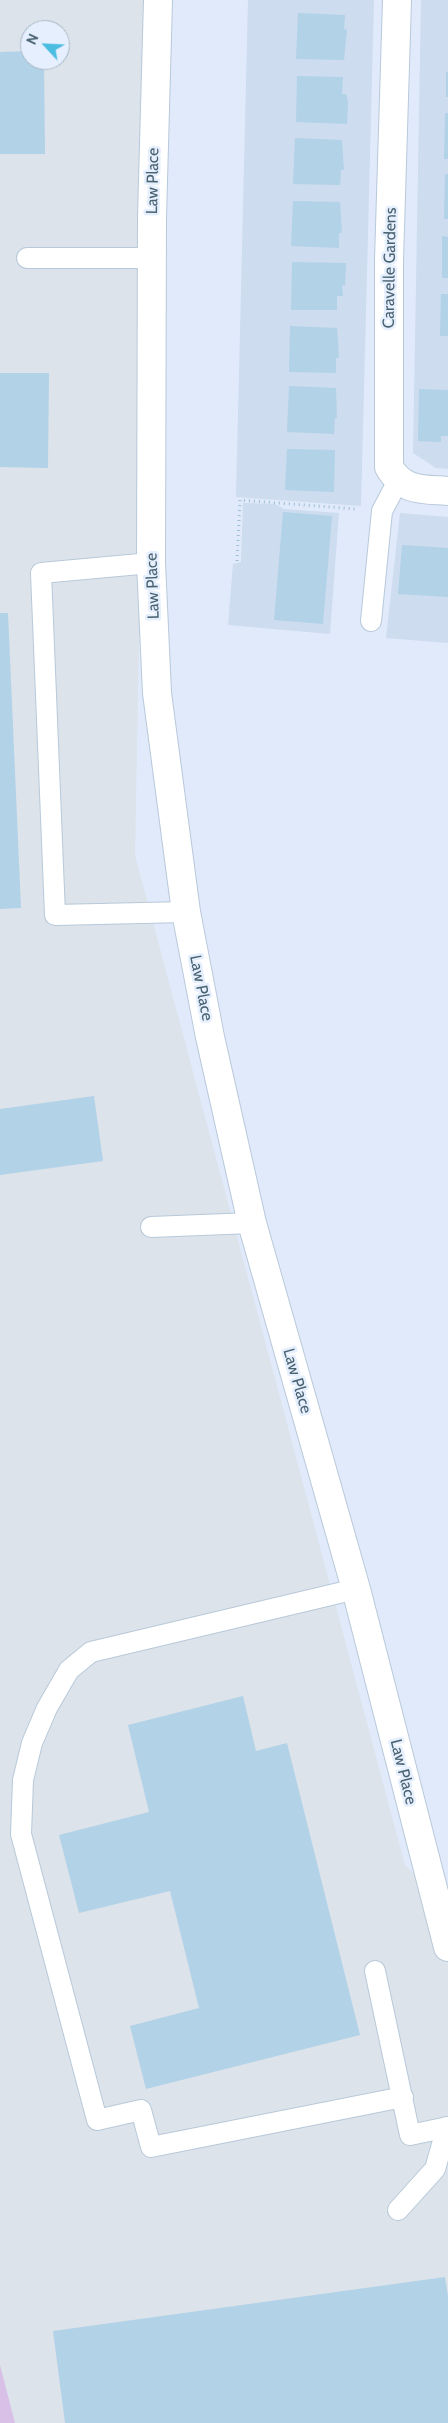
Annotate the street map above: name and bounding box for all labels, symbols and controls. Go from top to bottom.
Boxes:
north arrow [20,20,70,70]
text: N [22,31,43,47]
street label: Law Place [143,148,163,214]
street label: Caravelle Gardens [379,207,401,329]
street label: Law Place [142,552,164,620]
street label: Law Place [185,953,217,1023]
street label: Law Place [279,1346,315,1416]
street label: Law Place [386,1737,420,1807]

